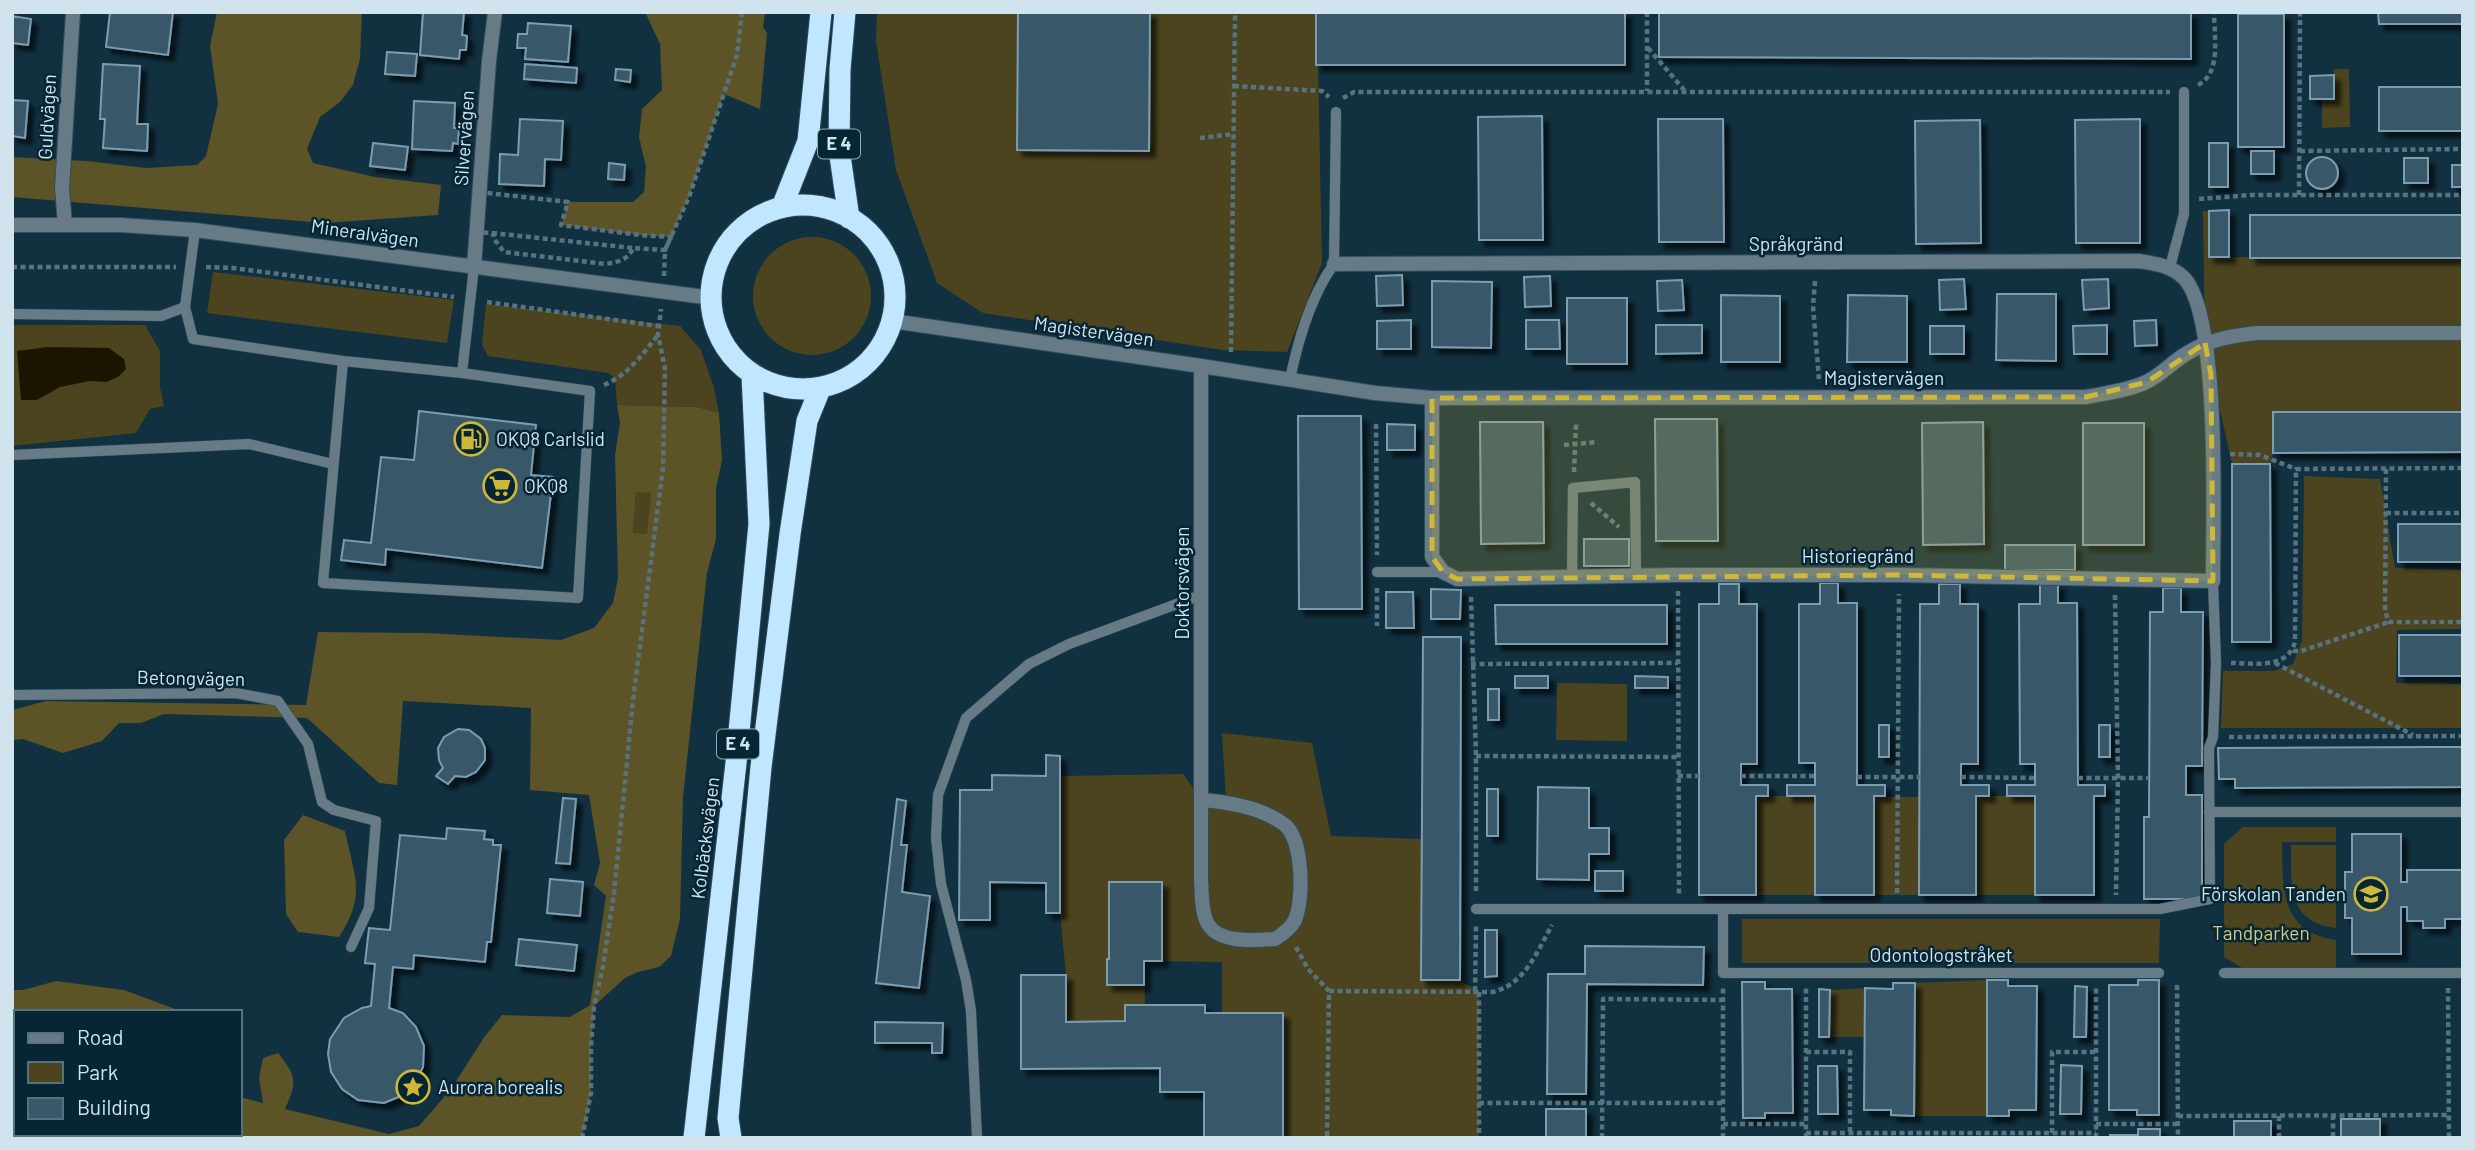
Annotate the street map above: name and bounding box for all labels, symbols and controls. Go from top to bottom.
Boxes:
street label: Guldvägen [33,74,60,160]
street label: Silvervägen [449,89,478,186]
road number: E 4 [818,130,860,159]
street label: Mineralvägen [310,214,420,251]
street label: Språkgränd [1749,232,1843,255]
street label: Magistervägen [1033,311,1155,350]
street label: Magistervägen [1824,366,1944,389]
fuel station icon: OKQ8 Carlslid [452,420,490,458]
place label: OKQ8 Carlslid [496,427,605,450]
supermarket icon: OKQ8 [481,467,519,505]
place label: OKQ8 [524,474,568,497]
street label: Doktorsvägen [1170,526,1193,640]
street label: Historiegränd [1802,544,1914,567]
street label: Betongvägen [137,665,245,690]
road number: E 4 [717,730,759,758]
street label: Kolbäcksvägen [686,776,723,900]
school or university icon: Förskolan Tanden [2352,875,2390,913]
place label: Förskolan Tanden [2201,882,2346,905]
park label: Tandparken [2212,921,2310,944]
street label: Odontologstråket [1869,943,2013,966]
legend [14,1010,242,1136]
text: Road [77,1024,123,1049]
text: Park [77,1059,118,1084]
place icon: Aurora borealis [394,1068,432,1106]
place label: Aurora borealis [438,1075,563,1098]
text: Building [77,1094,151,1119]

